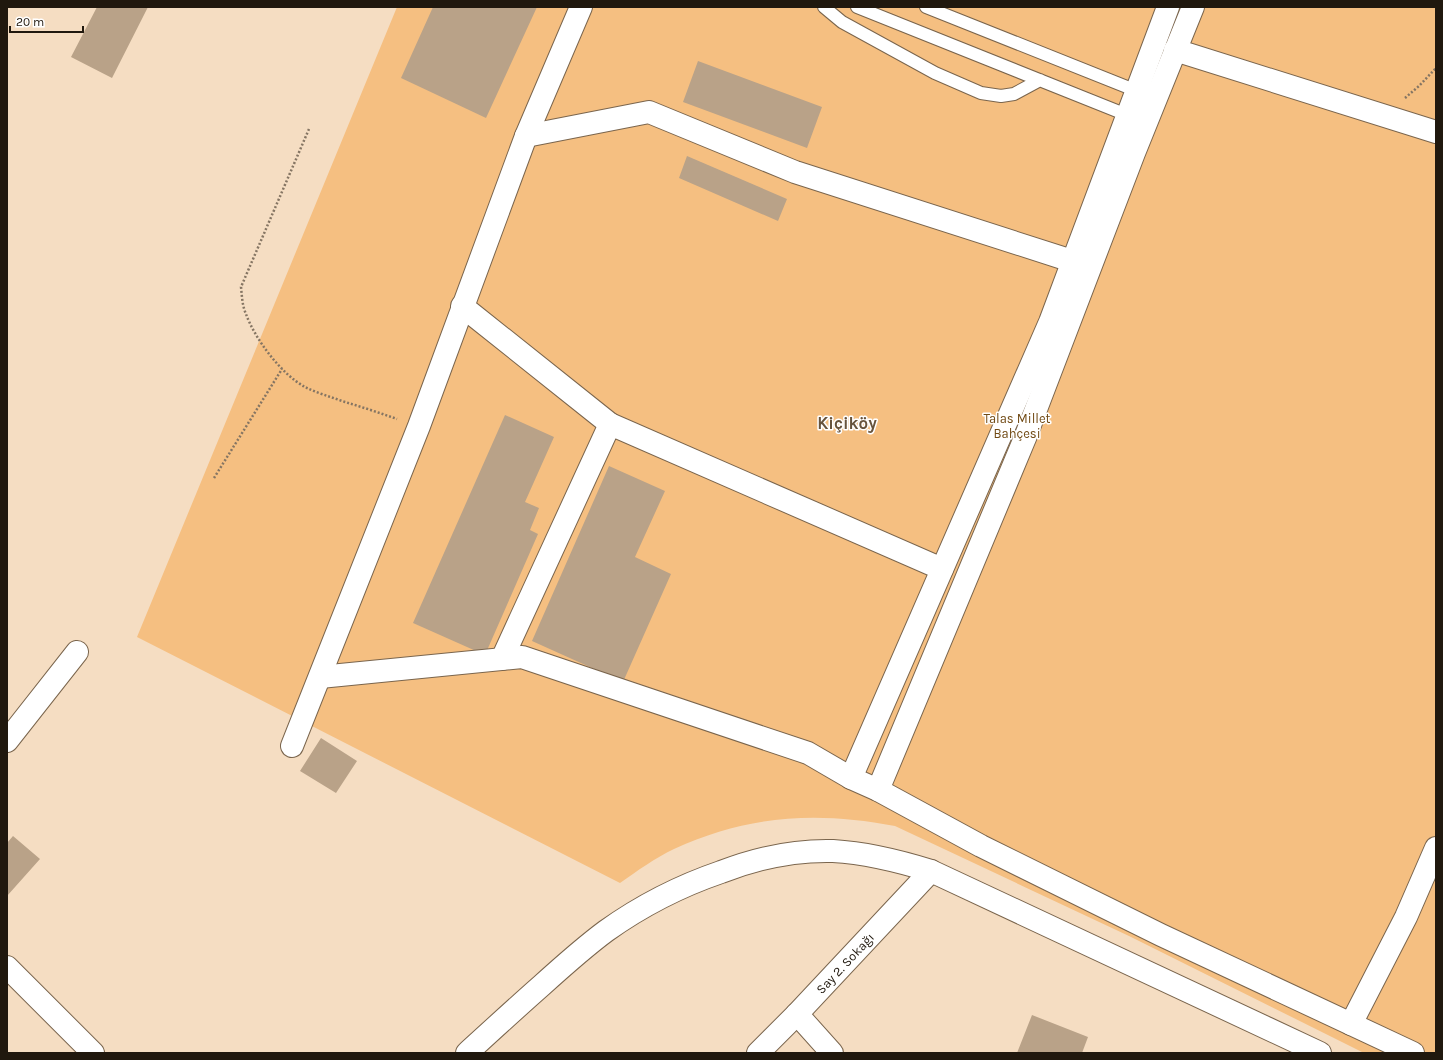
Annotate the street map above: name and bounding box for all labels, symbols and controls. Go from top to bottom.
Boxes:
scale bar [10,8,83,34]
text: 20 m [16,15,44,29]
park label: Talas Millet Bahçesi [984,411,1051,441]
district label: Kiçiköy [817,413,877,433]
street label: Say 2. Sokağı [813,930,877,997]

